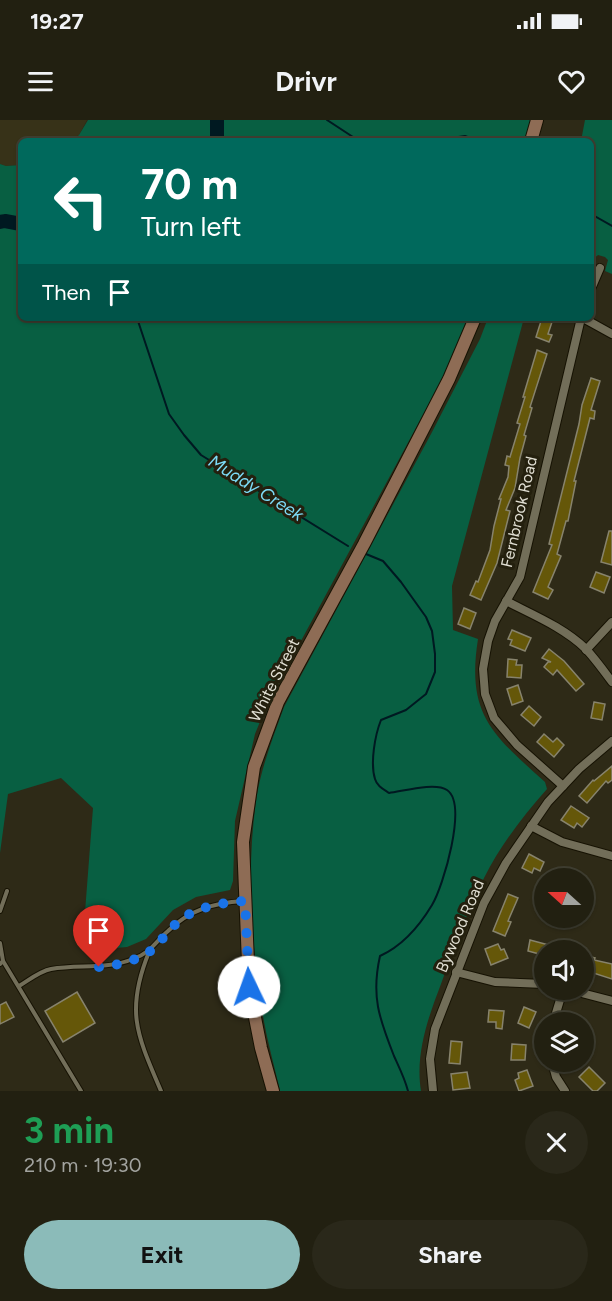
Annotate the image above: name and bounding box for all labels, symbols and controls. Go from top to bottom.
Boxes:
text: 19:27 [30,8,84,35]
icon: menu [24,65,57,98]
text: Drivr [275,65,337,98]
icon: heart [555,65,588,98]
text: 70 m [141,159,238,210]
icon: left [42,162,120,240]
text: Turn left [141,210,241,243]
icon: arrive [103,276,136,309]
text: Then [42,279,91,306]
water label: Muddy Creek [204,450,309,527]
street label: Fernbrook Road [497,455,541,569]
street label: White Street [245,635,303,725]
north arrow [534,868,594,928]
map controls [534,868,594,1072]
street label: Bywood Road [432,877,488,975]
pin [73,905,124,967]
icon: arrive [82,914,115,947]
button: sound [534,940,594,1000]
position arrow [217,955,281,1019]
button: layers [534,1012,594,1072]
text: 3 min [24,1109,114,1152]
button: close [525,1111,588,1174]
text: 210 m · 19:30 [24,1153,142,1177]
button: Exit [24,1220,300,1289]
button: Share [312,1220,588,1289]

